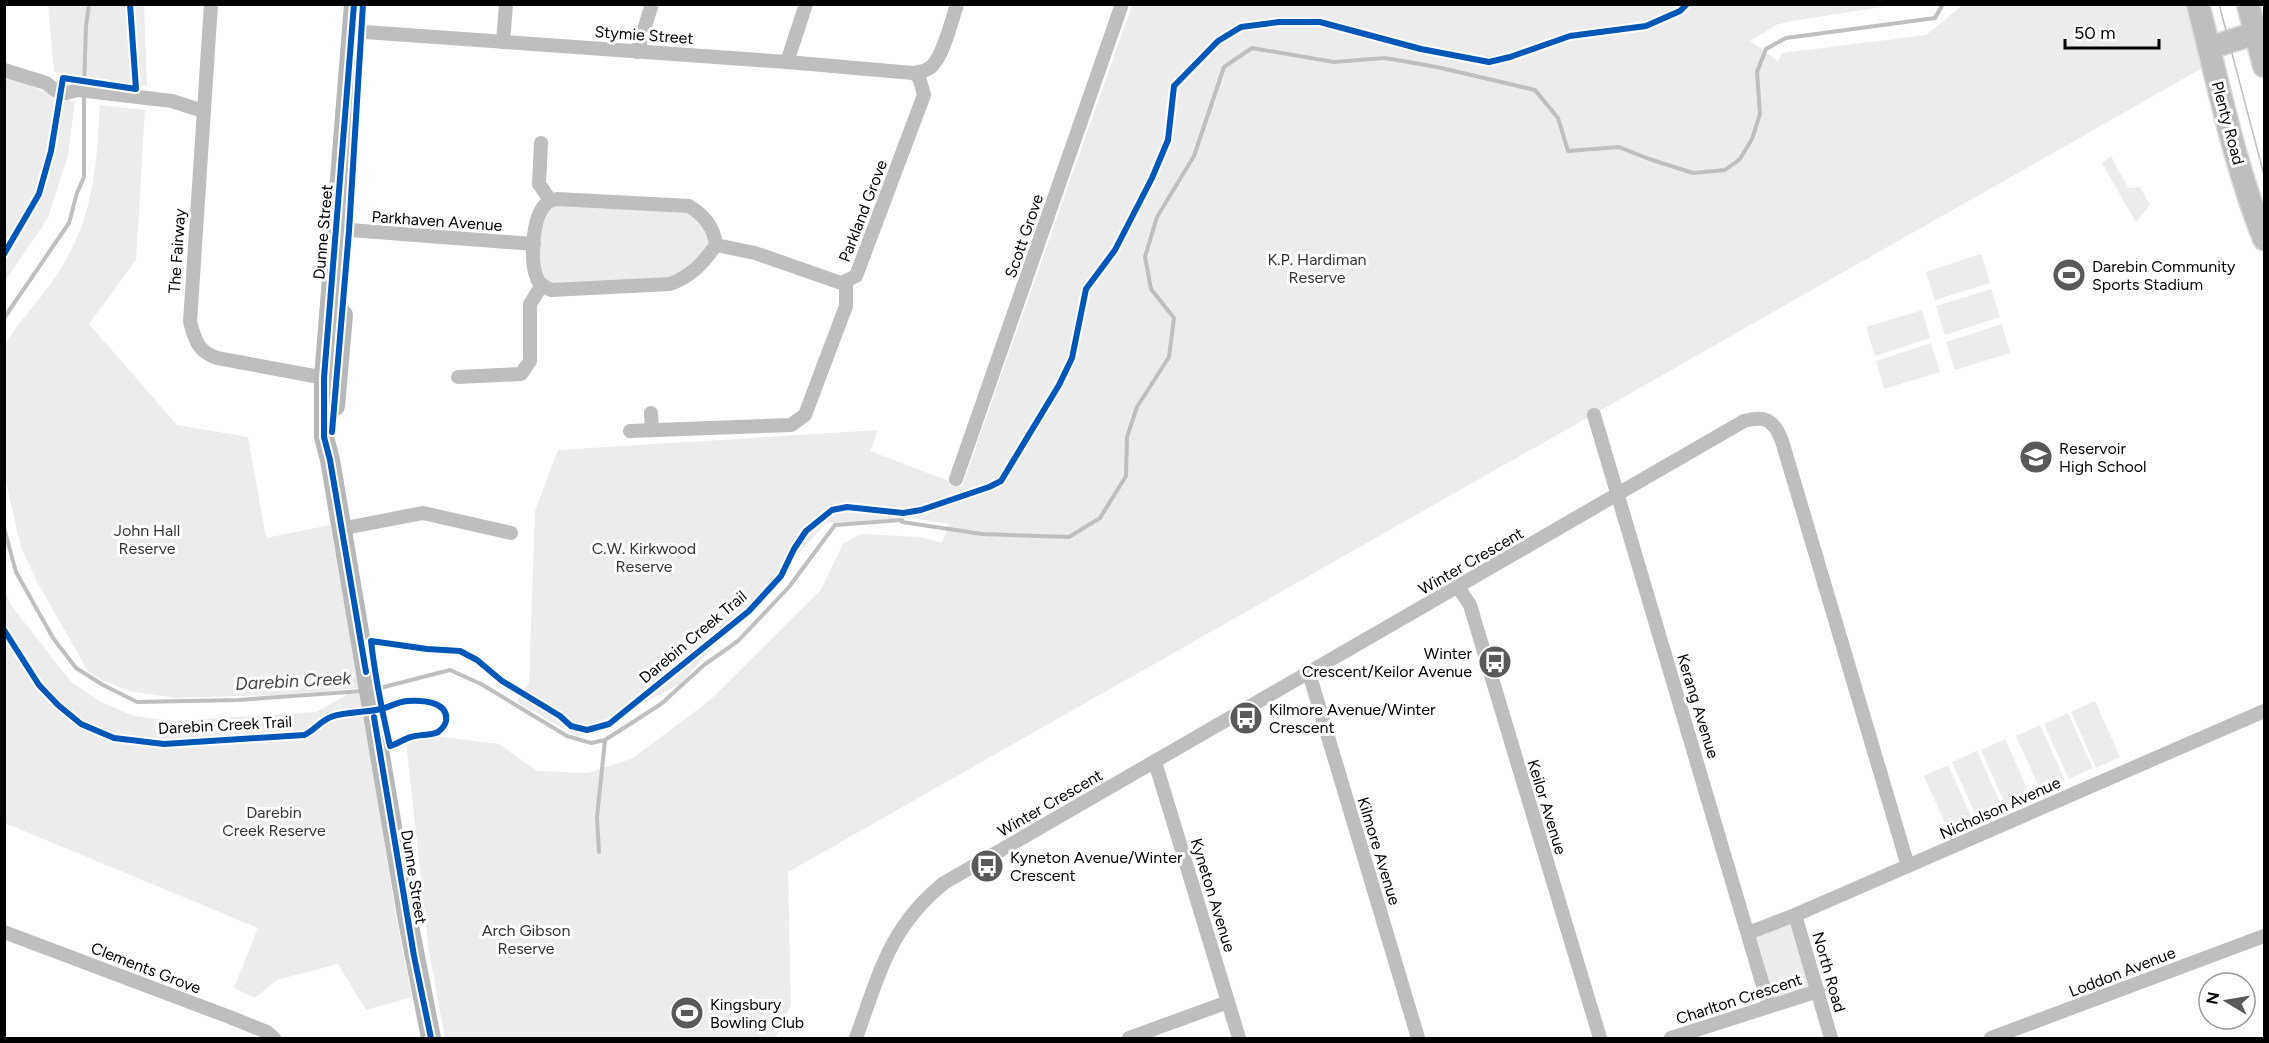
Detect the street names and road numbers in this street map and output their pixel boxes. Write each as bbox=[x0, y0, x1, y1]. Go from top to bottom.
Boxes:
street label: Stymie Street bbox=[594, 22, 694, 48]
street label: Plenty Road bbox=[2208, 79, 2248, 167]
street label: Parkland Grove bbox=[835, 157, 891, 265]
street label: Dunne Street bbox=[309, 184, 337, 280]
street label: Scott Grove bbox=[1001, 191, 1047, 280]
street label: The Fairway bbox=[165, 207, 189, 294]
street label: Parkhaven Avenue bbox=[371, 207, 503, 235]
street label: Winter Crescent bbox=[1415, 523, 1527, 599]
street label: Darebin Creek Trail bbox=[635, 587, 751, 687]
street label: Kerang Avenue bbox=[1673, 651, 1723, 761]
street label: Darebin Creek Trail bbox=[157, 712, 293, 738]
street label: Keilor Avenue bbox=[1524, 757, 1571, 857]
street label: Winter Crescent bbox=[994, 765, 1106, 841]
street label: Nicholson Avenue bbox=[1937, 773, 2064, 843]
street label: Kilmore Avenue bbox=[1354, 795, 1405, 908]
street label: Dunne Street bbox=[397, 828, 431, 926]
street label: Kyneton Avenue bbox=[1187, 836, 1239, 954]
street label: North Road bbox=[1808, 930, 1850, 1014]
street label: Clements Grove bbox=[88, 938, 204, 998]
street label: Loddon Avenue bbox=[2066, 943, 2178, 1001]
street label: Charlton Crescent bbox=[1674, 970, 1804, 1028]

